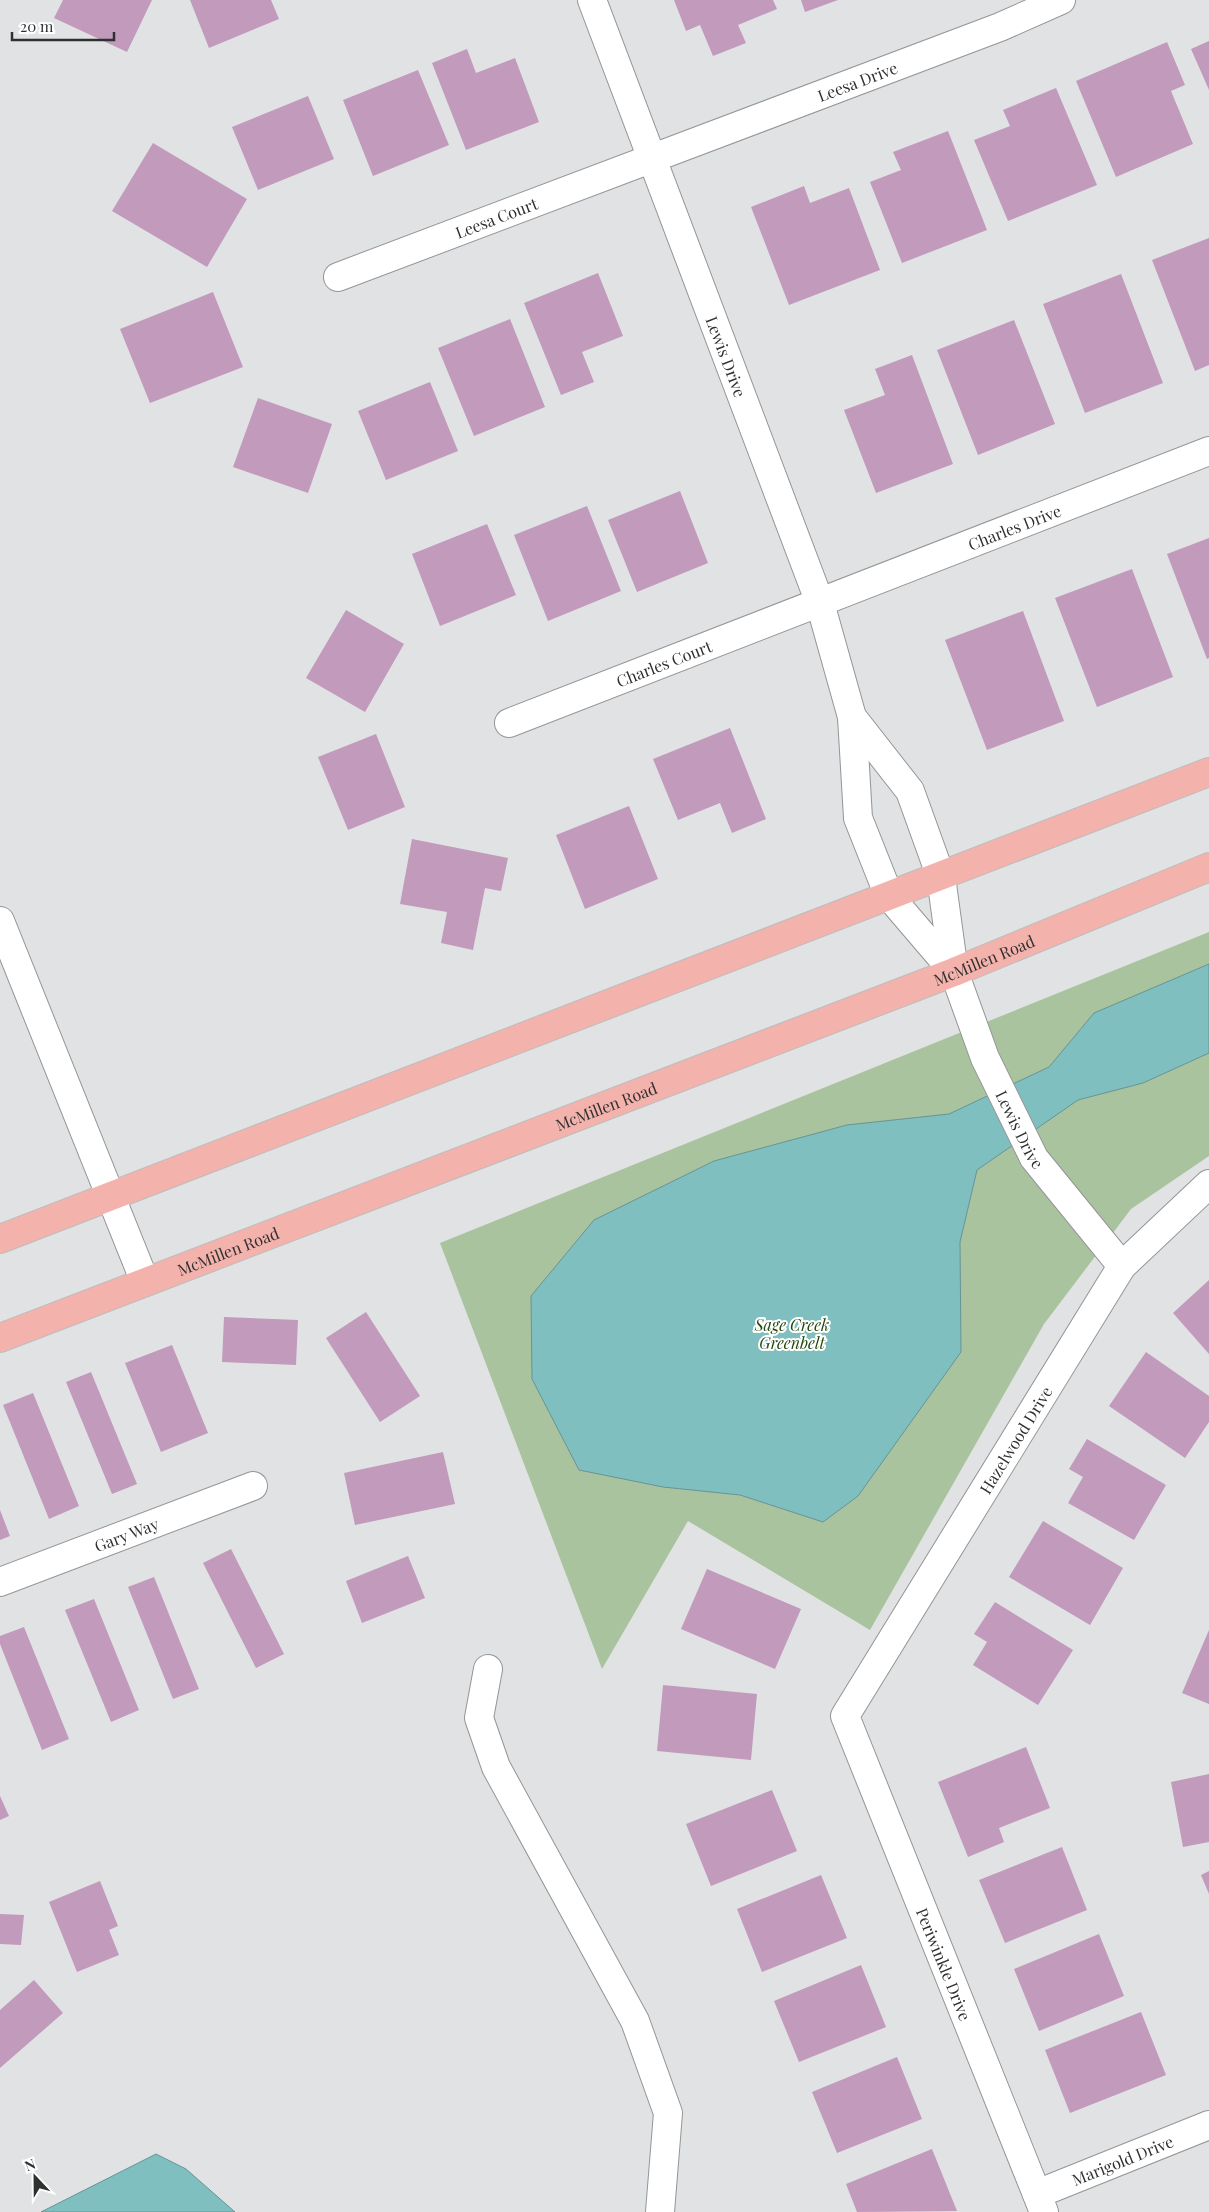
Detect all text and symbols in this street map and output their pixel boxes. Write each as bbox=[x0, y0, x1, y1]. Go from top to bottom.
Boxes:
scale bar bbox=[12, 10, 115, 42]
text: 20 m bbox=[20, 16, 54, 36]
street label: Leesa Drive bbox=[814, 56, 900, 106]
street label: Leesa Court bbox=[452, 192, 541, 242]
street label: Lewis Drive bbox=[702, 313, 752, 400]
street label: Charles Drive bbox=[965, 499, 1064, 554]
street label: Charles Court bbox=[613, 635, 715, 691]
street label: McMillen Road bbox=[930, 930, 1037, 989]
street label: McMillen Road bbox=[552, 1077, 660, 1135]
street label: Lewis Drive bbox=[992, 1086, 1049, 1173]
street label: McMillen Road bbox=[174, 1222, 282, 1280]
park label: Sage Creek Greenbelt bbox=[754, 1314, 829, 1353]
street label: Hazelwood Drive bbox=[974, 1382, 1056, 1497]
street label: Gary Way bbox=[91, 1512, 161, 1556]
street label: Periwinkle Drive bbox=[912, 1905, 976, 2023]
street label: Marigold Drive bbox=[1069, 2130, 1176, 2189]
north arrow bbox=[10, 2152, 60, 2202]
text: N bbox=[22, 2154, 38, 2175]

